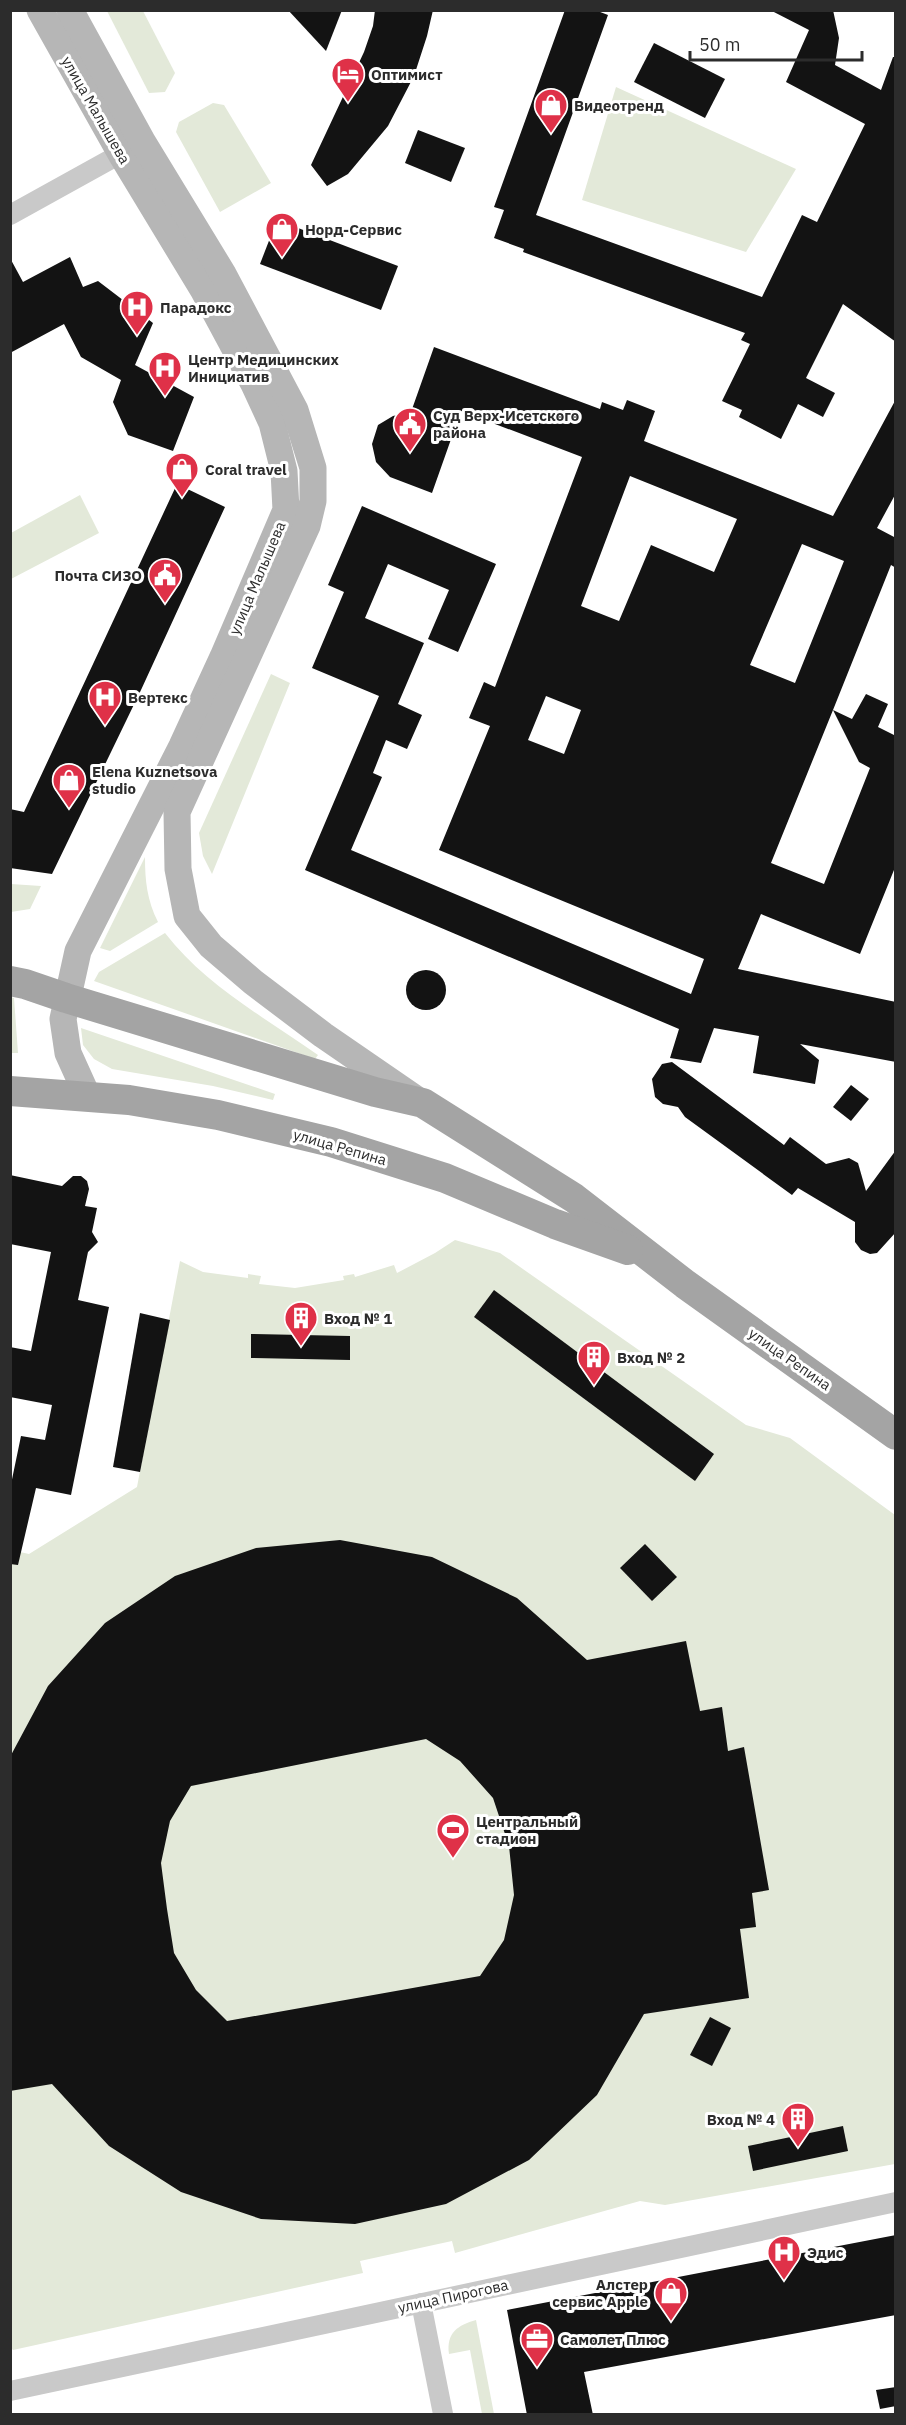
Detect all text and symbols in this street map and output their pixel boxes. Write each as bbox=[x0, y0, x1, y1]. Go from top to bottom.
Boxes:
scale bar bbox=[690, 24, 862, 62]
text: 50 m bbox=[699, 33, 741, 56]
street label: улица Малышева bbox=[57, 53, 135, 167]
hotel icon: Оптимист bbox=[330, 56, 366, 103]
place label: Оптимист bbox=[371, 65, 443, 84]
shop icon: Видеотренд bbox=[533, 87, 569, 134]
place label: Видеотренд bbox=[574, 96, 664, 115]
shop icon: Норд-Сервис bbox=[264, 211, 300, 258]
place label: Норд-Сервис bbox=[305, 220, 402, 239]
hospital icon: Парадокс bbox=[119, 289, 155, 336]
place label: Парадокс bbox=[160, 298, 232, 317]
hospital icon: Центр Медицинских Инициатив bbox=[147, 350, 183, 397]
place label: Центр Медицинских Инициатив bbox=[188, 350, 340, 386]
public building icon: Суд Верх-Исетского района bbox=[392, 406, 428, 453]
place label: Суд Верх-Исетского района bbox=[433, 406, 579, 442]
shop icon: Coral travel bbox=[164, 451, 200, 498]
place label: Coral travel bbox=[205, 460, 287, 479]
street label: улица Малышева bbox=[225, 518, 289, 638]
public building icon: Почта СИЗО bbox=[147, 557, 183, 604]
place label: Почта СИЗО bbox=[54, 566, 142, 585]
hospital icon: Вертекс bbox=[87, 679, 123, 726]
place label: Вертекс bbox=[128, 688, 188, 707]
shop icon: Elena Kuznetsova studio bbox=[51, 762, 87, 809]
place label: Elena Kuznetsova studio bbox=[92, 762, 218, 798]
street label: улица Репина bbox=[291, 1125, 389, 1169]
building icon: Вход № 1 bbox=[283, 1300, 319, 1347]
place label: Вход № 1 bbox=[324, 1309, 392, 1328]
street label: улица Репина bbox=[745, 1324, 835, 1394]
building icon: Вход № 2 bbox=[576, 1339, 612, 1386]
place label: Вход № 2 bbox=[617, 1348, 685, 1367]
sports icon: Центральный стадион bbox=[435, 1812, 471, 1859]
place label: Центральный стадион bbox=[476, 1812, 578, 1848]
building icon: Вход № 4 bbox=[780, 2101, 816, 2148]
place label: Вход № 4 bbox=[707, 2110, 775, 2129]
hospital icon: Эдис bbox=[766, 2234, 802, 2281]
place label: Эдис bbox=[807, 2243, 844, 2262]
street label: улица Пирогова bbox=[396, 2275, 510, 2317]
place label: Алстер сервис Apple bbox=[552, 2275, 648, 2311]
shop icon: Алстер сервис Apple bbox=[653, 2275, 689, 2322]
office icon: Самолет Плюс bbox=[519, 2321, 555, 2368]
place label: Самолет Плюс bbox=[560, 2330, 666, 2349]

